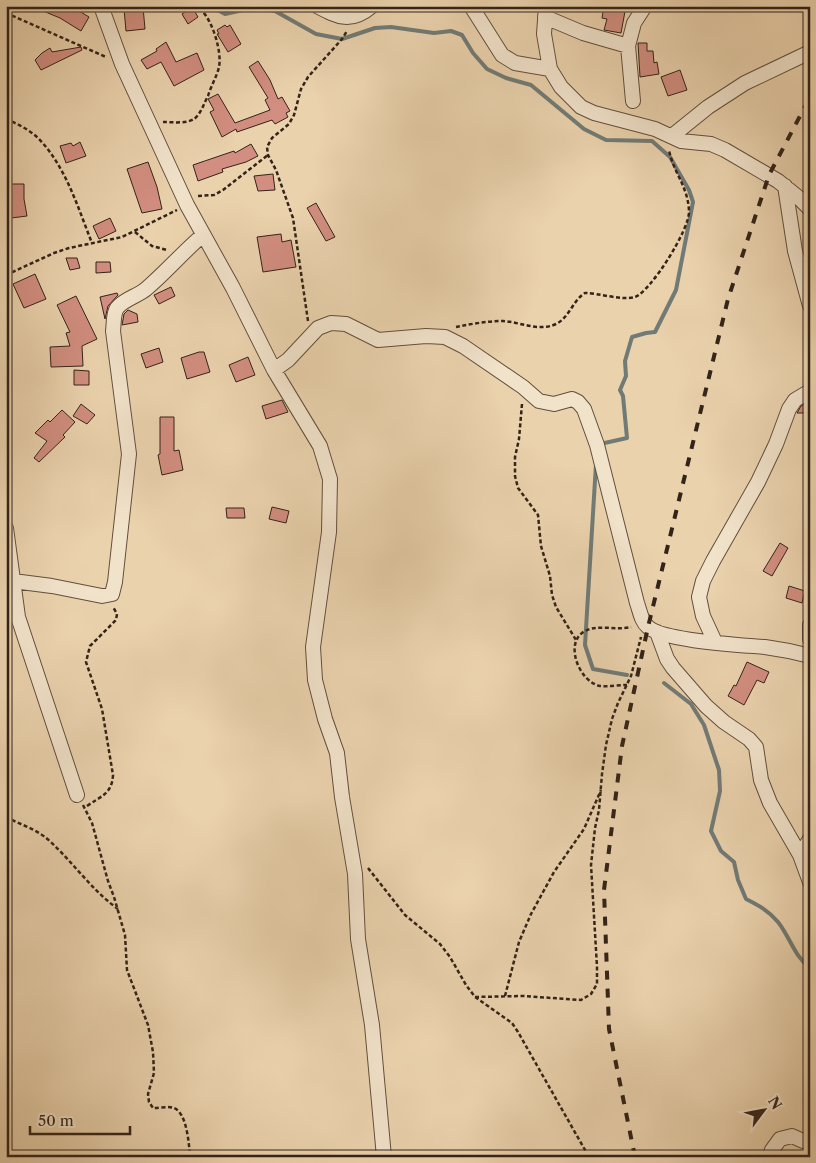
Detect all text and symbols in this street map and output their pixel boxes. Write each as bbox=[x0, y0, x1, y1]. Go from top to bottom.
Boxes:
north arrow bbox=[738, 1086, 788, 1136]
text: N bbox=[764, 1093, 786, 1113]
scale bar bbox=[30, 1103, 130, 1135]
text: 50 m bbox=[38, 1111, 74, 1130]

